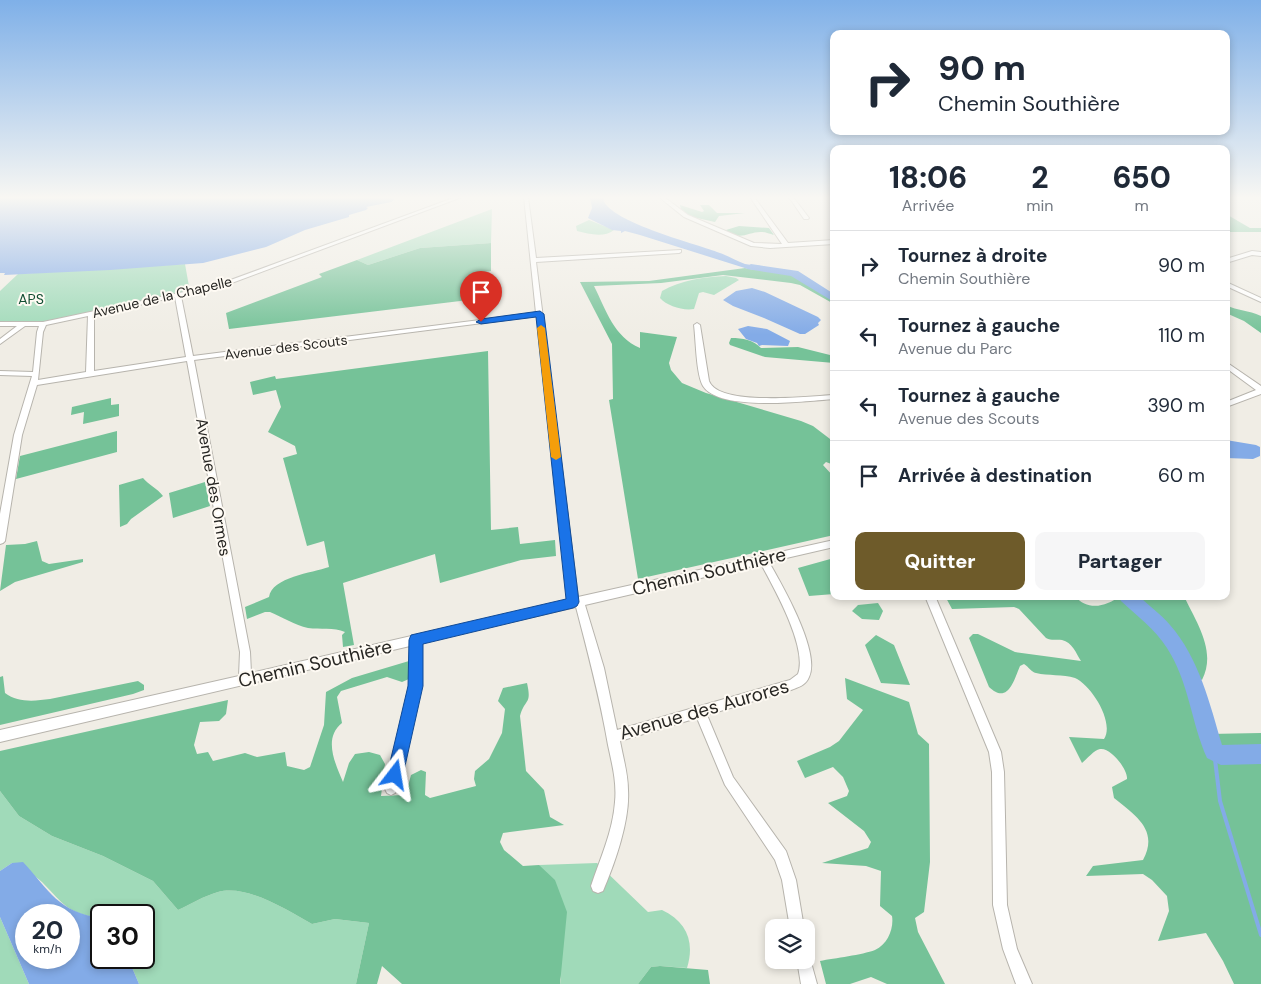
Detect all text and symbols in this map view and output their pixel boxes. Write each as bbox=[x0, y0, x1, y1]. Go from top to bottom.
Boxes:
text: 90 m bbox=[938, 45, 1026, 91]
icon: right bbox=[855, 50, 920, 115]
text: Chemin Southière bbox=[938, 89, 1120, 118]
text: 18:06 bbox=[889, 158, 967, 197]
text: 2 bbox=[1031, 158, 1049, 197]
text: 650 bbox=[1113, 158, 1171, 197]
text: Arrivée bbox=[902, 195, 954, 216]
text: min bbox=[1026, 195, 1054, 216]
text: m bbox=[1135, 195, 1149, 216]
text: Tournez à droite bbox=[898, 243, 1048, 268]
icon: right bbox=[855, 252, 883, 280]
text: 90 m bbox=[1158, 253, 1205, 278]
text: Chemin Southière bbox=[898, 268, 1030, 289]
pin bbox=[460, 271, 502, 322]
street label: Avenue de la Chapelle bbox=[90, 272, 234, 322]
icon: arrive bbox=[467, 278, 495, 306]
park label: APS bbox=[18, 290, 44, 308]
text: Tournez à gauche bbox=[898, 313, 1060, 338]
icon: left bbox=[855, 322, 883, 350]
text: 110 m bbox=[1158, 323, 1205, 348]
street label: Avenue des Scouts bbox=[223, 331, 349, 363]
text: Avenue du Parc bbox=[898, 338, 1012, 359]
text: Tournez à gauche bbox=[898, 383, 1060, 408]
icon: left bbox=[855, 392, 883, 420]
text: 390 m bbox=[1147, 393, 1205, 418]
text: Avenue des Scouts bbox=[898, 408, 1039, 429]
street label: Avenue des Ormes bbox=[191, 416, 236, 558]
icon: arrive bbox=[855, 462, 883, 490]
text: Arrivée à destination bbox=[898, 463, 1092, 488]
text: 60 m bbox=[1158, 463, 1205, 488]
button: Quitter bbox=[855, 532, 1025, 590]
button: Partager bbox=[1035, 532, 1205, 590]
street label: Chemin Southière bbox=[630, 542, 788, 601]
street label: Chemin Southière bbox=[236, 634, 394, 693]
street label: Avenue des Aurores bbox=[617, 673, 792, 746]
position arrow bbox=[368, 748, 420, 800]
speed limit sign: 30 bbox=[90, 904, 155, 969]
text: 20 bbox=[32, 914, 63, 947]
map controls bbox=[765, 919, 815, 969]
button: layers bbox=[765, 919, 815, 969]
text: km/h bbox=[33, 941, 62, 957]

